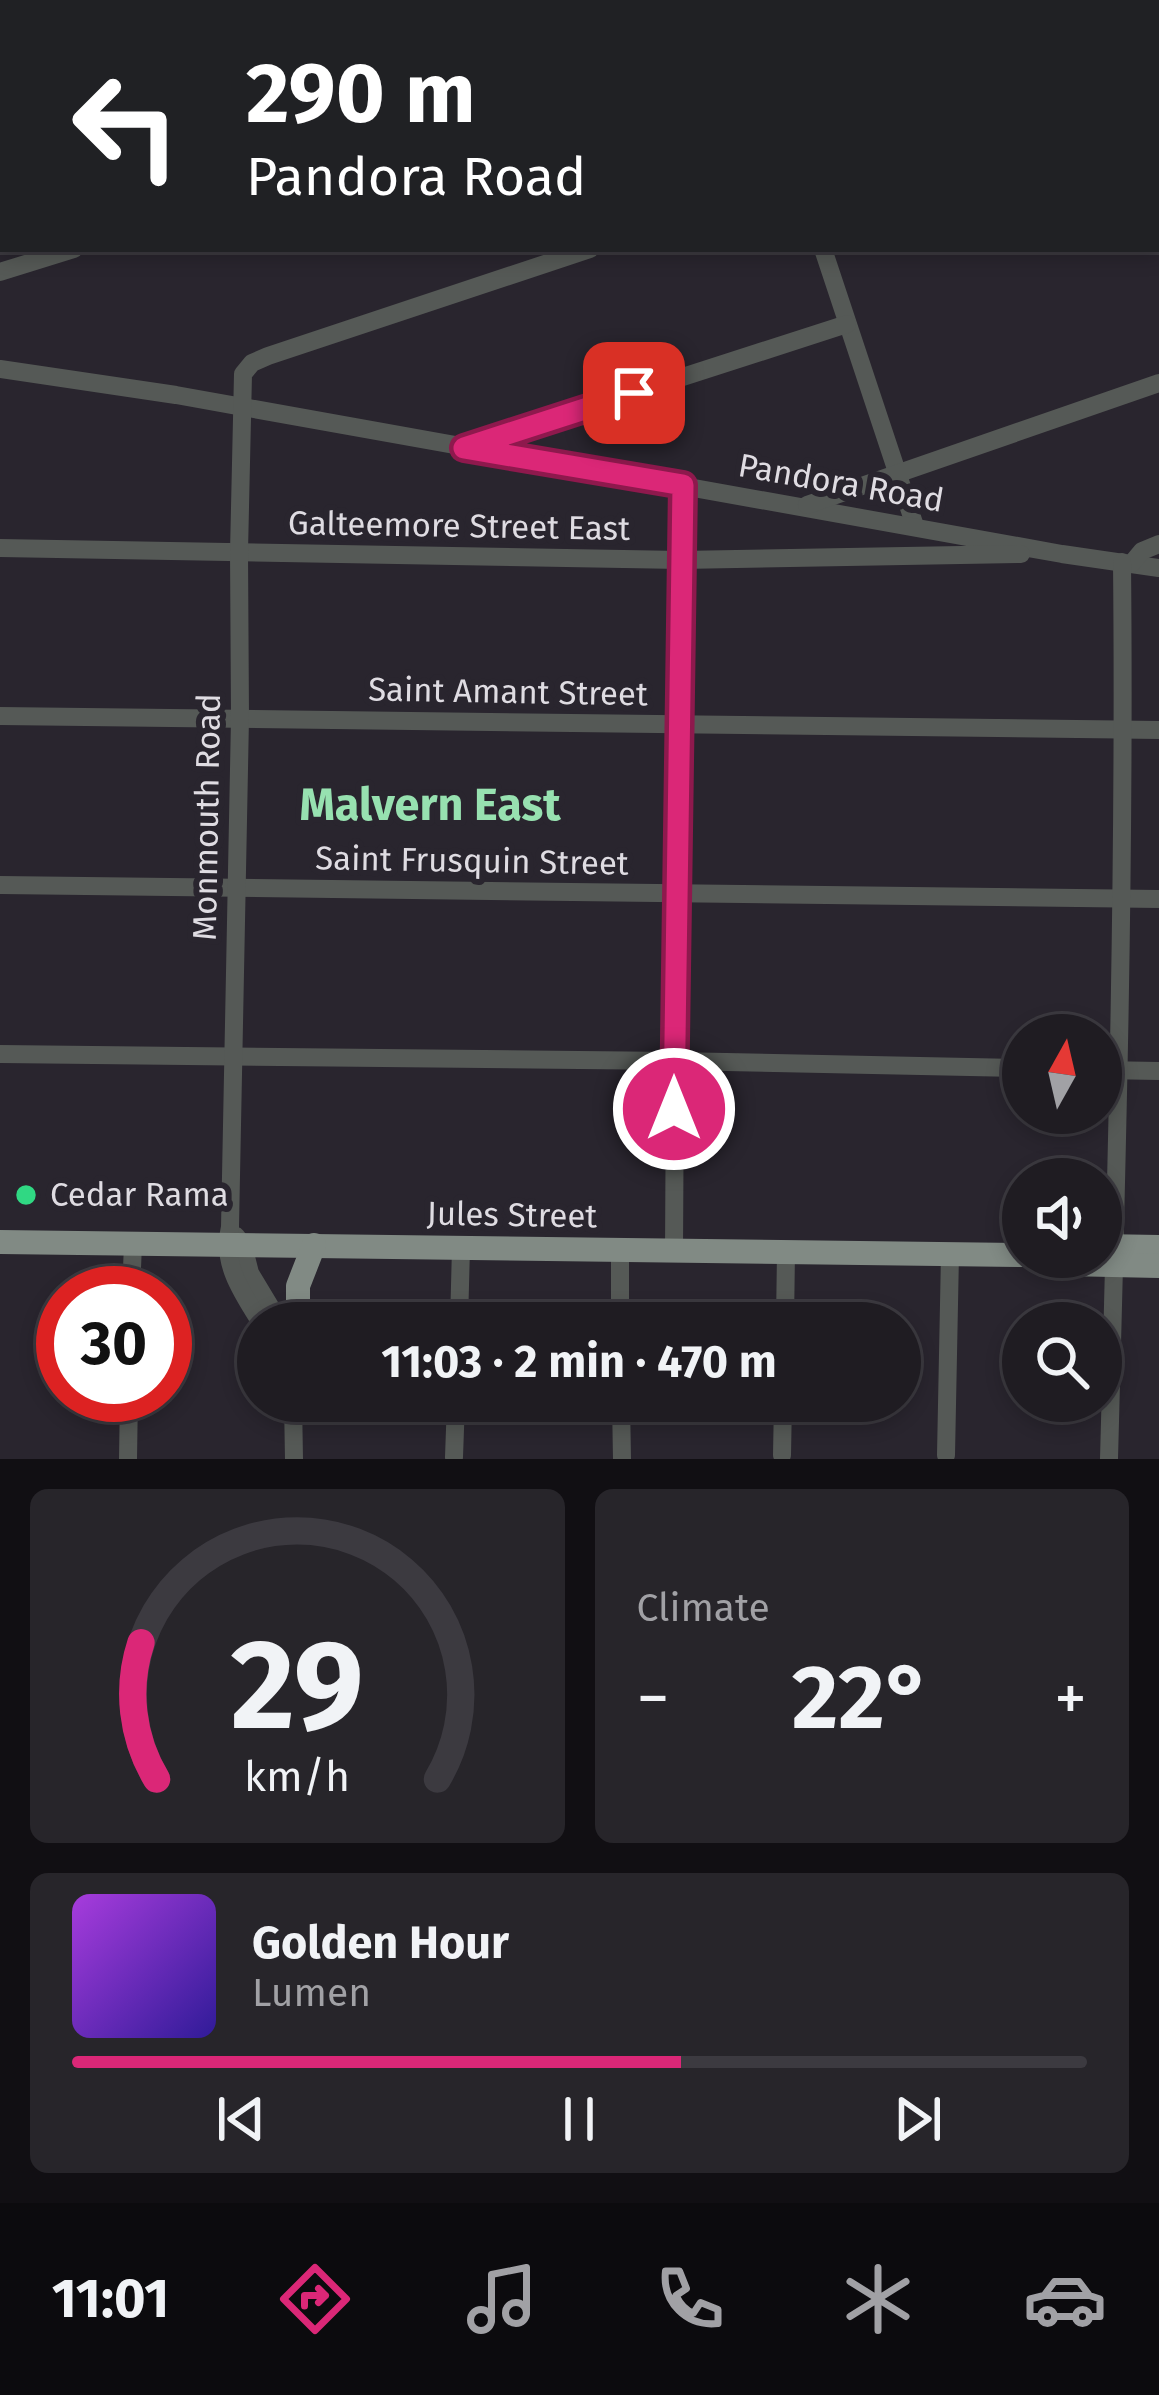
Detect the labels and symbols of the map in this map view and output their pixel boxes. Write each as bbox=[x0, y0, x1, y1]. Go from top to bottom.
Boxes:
pin bbox=[583, 342, 685, 444]
street label: Pandora Road bbox=[735, 445, 947, 521]
street label: Galteemore Street East bbox=[288, 503, 630, 549]
street label: Saint Amant Street bbox=[368, 670, 648, 714]
street label: Monmouth Road bbox=[185, 693, 229, 941]
district label: Malvern East bbox=[299, 778, 561, 832]
street label: Saint Frusquin Street bbox=[315, 838, 629, 884]
north arrow bbox=[1002, 1014, 1122, 1134]
position arrow bbox=[611, 1046, 737, 1172]
place label: Cedar Rama bbox=[50, 1175, 229, 1215]
marker: Cedar Rama bbox=[13, 1182, 39, 1208]
street label: Jules Street bbox=[426, 1194, 598, 1236]
speed limit sign: 30 bbox=[36, 1266, 192, 1422]

